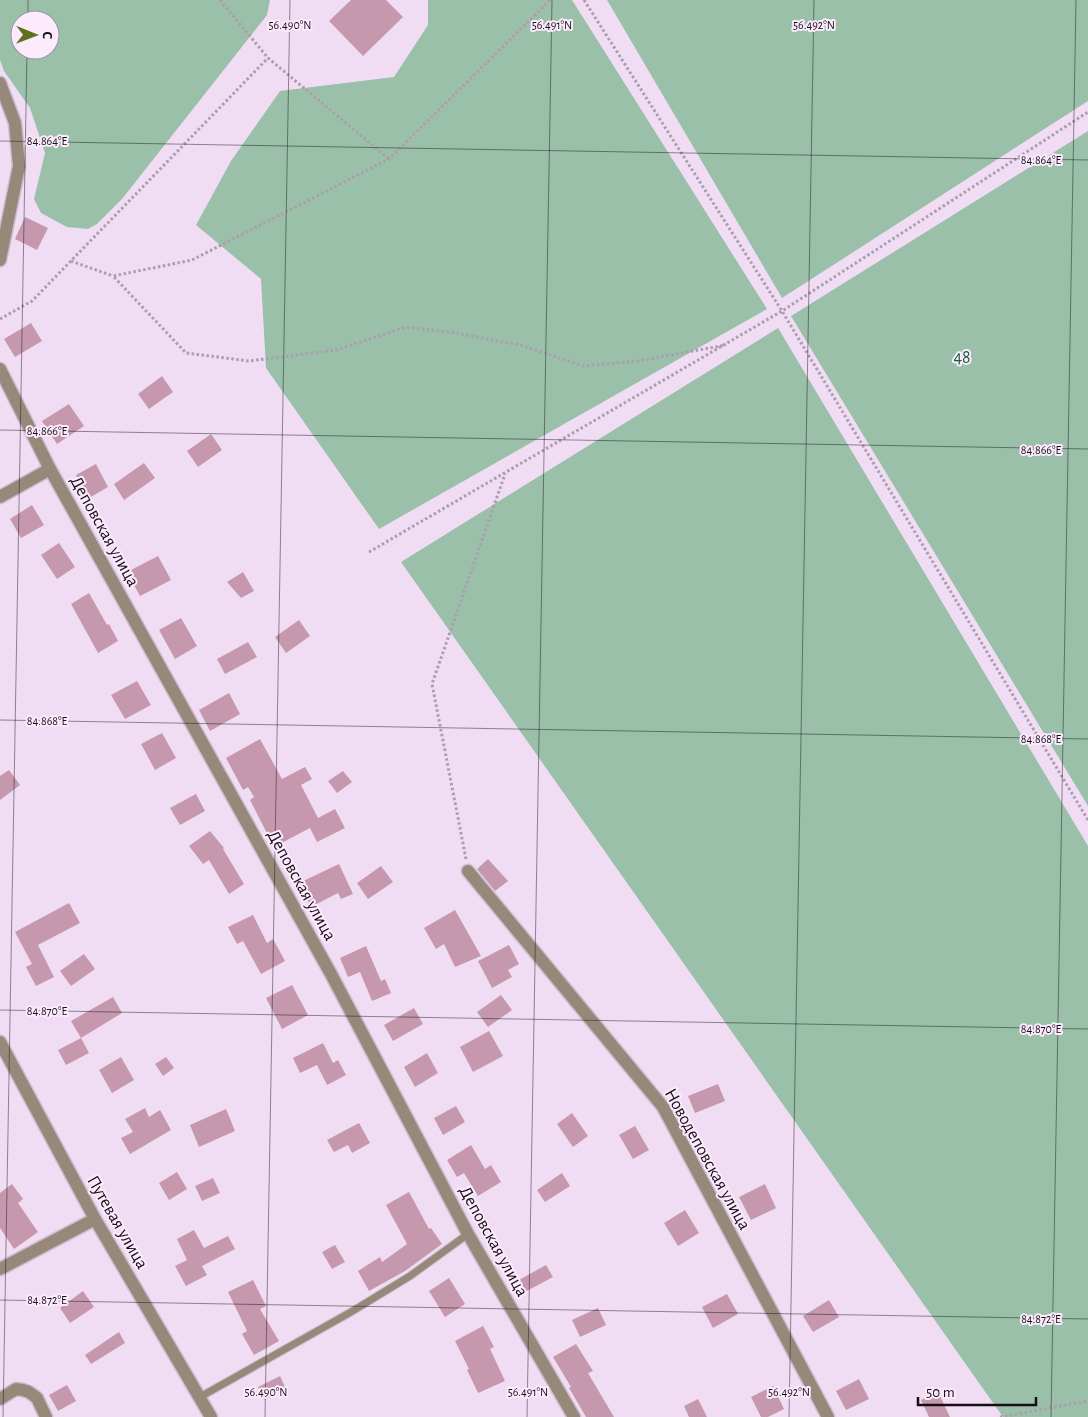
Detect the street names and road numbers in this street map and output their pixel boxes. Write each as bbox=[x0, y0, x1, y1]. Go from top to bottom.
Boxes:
street label: Деповская улица bbox=[66, 473, 142, 590]
street label: Деповская улица bbox=[263, 827, 339, 944]
street label: Новодеповская улица bbox=[661, 1086, 753, 1233]
street label: Путевая улица bbox=[83, 1173, 151, 1272]
street label: Деповская улица bbox=[455, 1183, 531, 1300]

